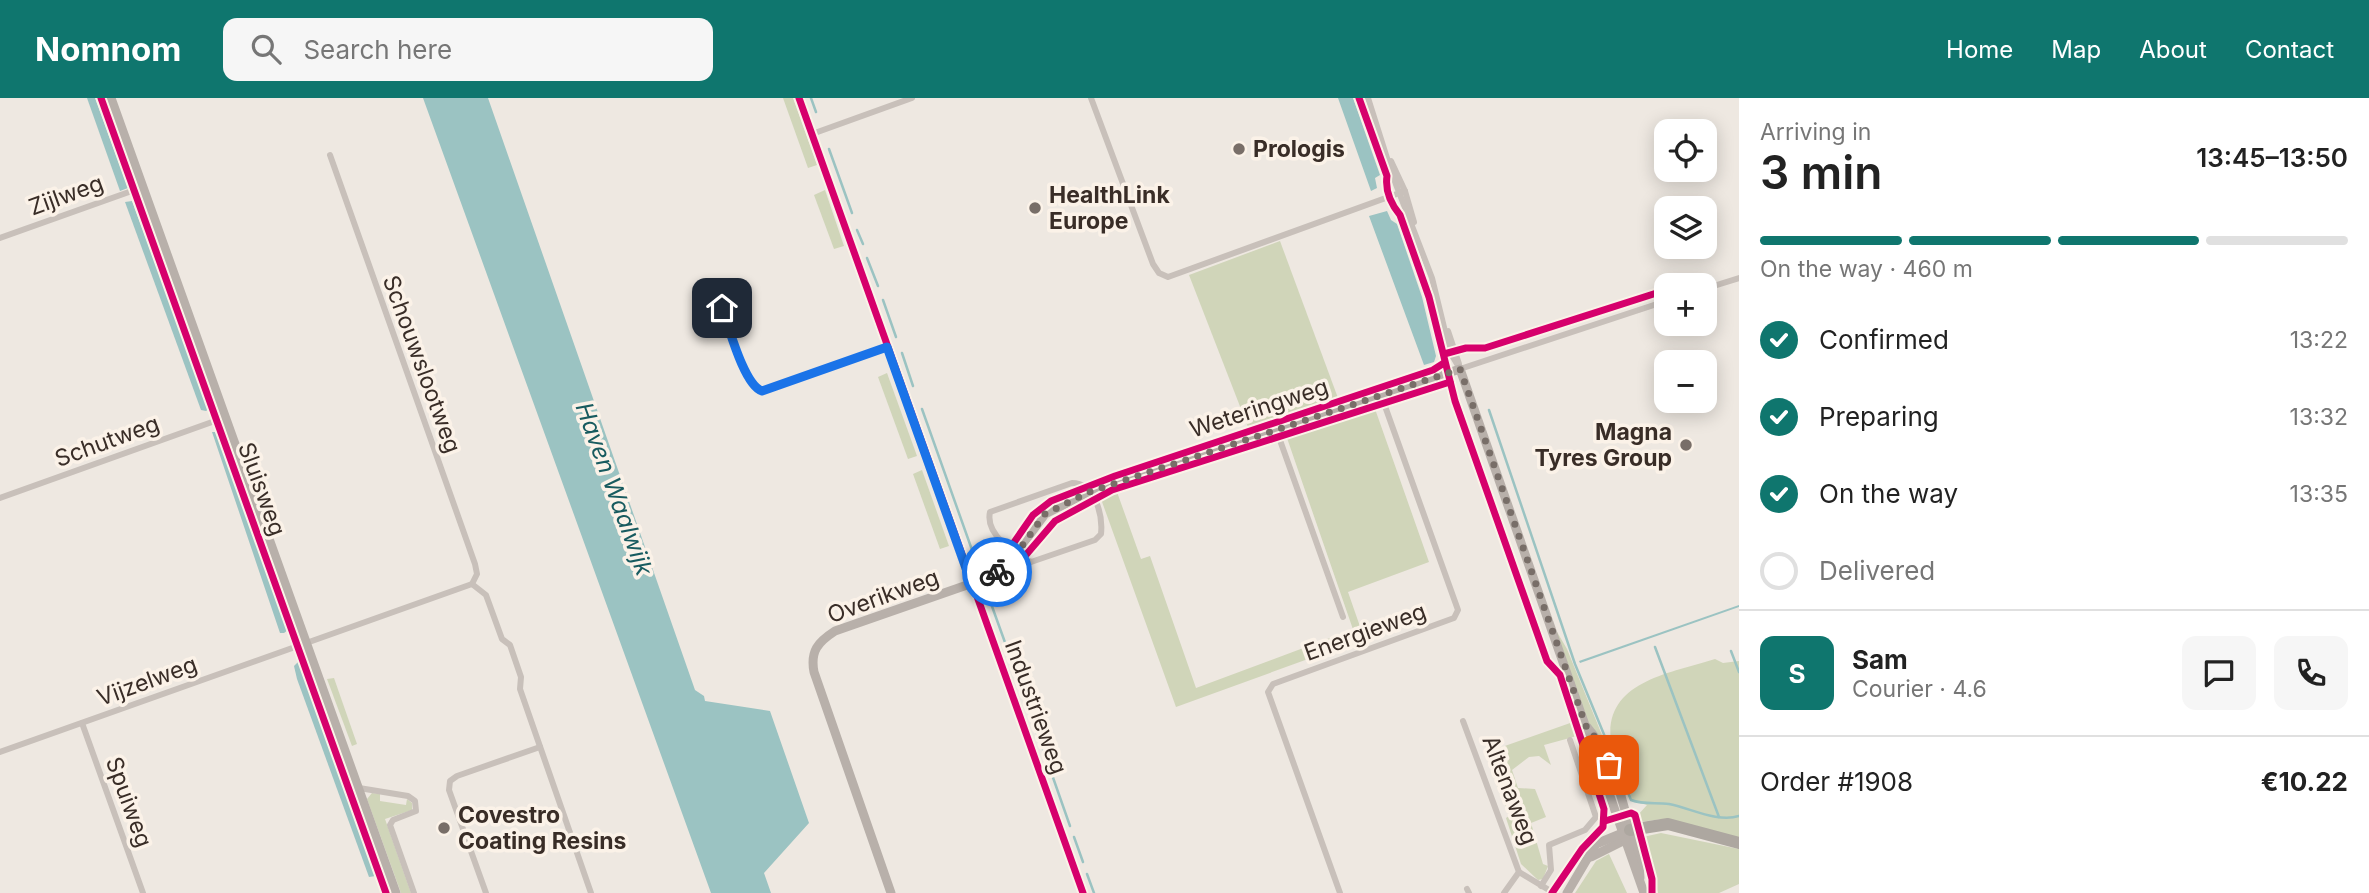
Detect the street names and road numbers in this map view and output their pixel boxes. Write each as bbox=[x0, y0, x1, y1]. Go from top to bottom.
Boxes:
street label: Zijlweg bbox=[25, 169, 107, 221]
street label: Schouwslootweg bbox=[377, 271, 467, 457]
street label: Weteringweg bbox=[1186, 372, 1332, 444]
street label: Schutweg bbox=[51, 409, 163, 473]
street label: Sluisweg bbox=[232, 438, 292, 540]
street label: Overikweg bbox=[823, 563, 943, 629]
street label: Energieweg bbox=[1300, 597, 1430, 667]
street label: Industrieweg bbox=[999, 636, 1073, 778]
street label: Vijzelweg bbox=[93, 650, 201, 712]
street label: Altenaweg bbox=[1476, 731, 1544, 849]
street label: Spuiweg bbox=[100, 753, 158, 851]

